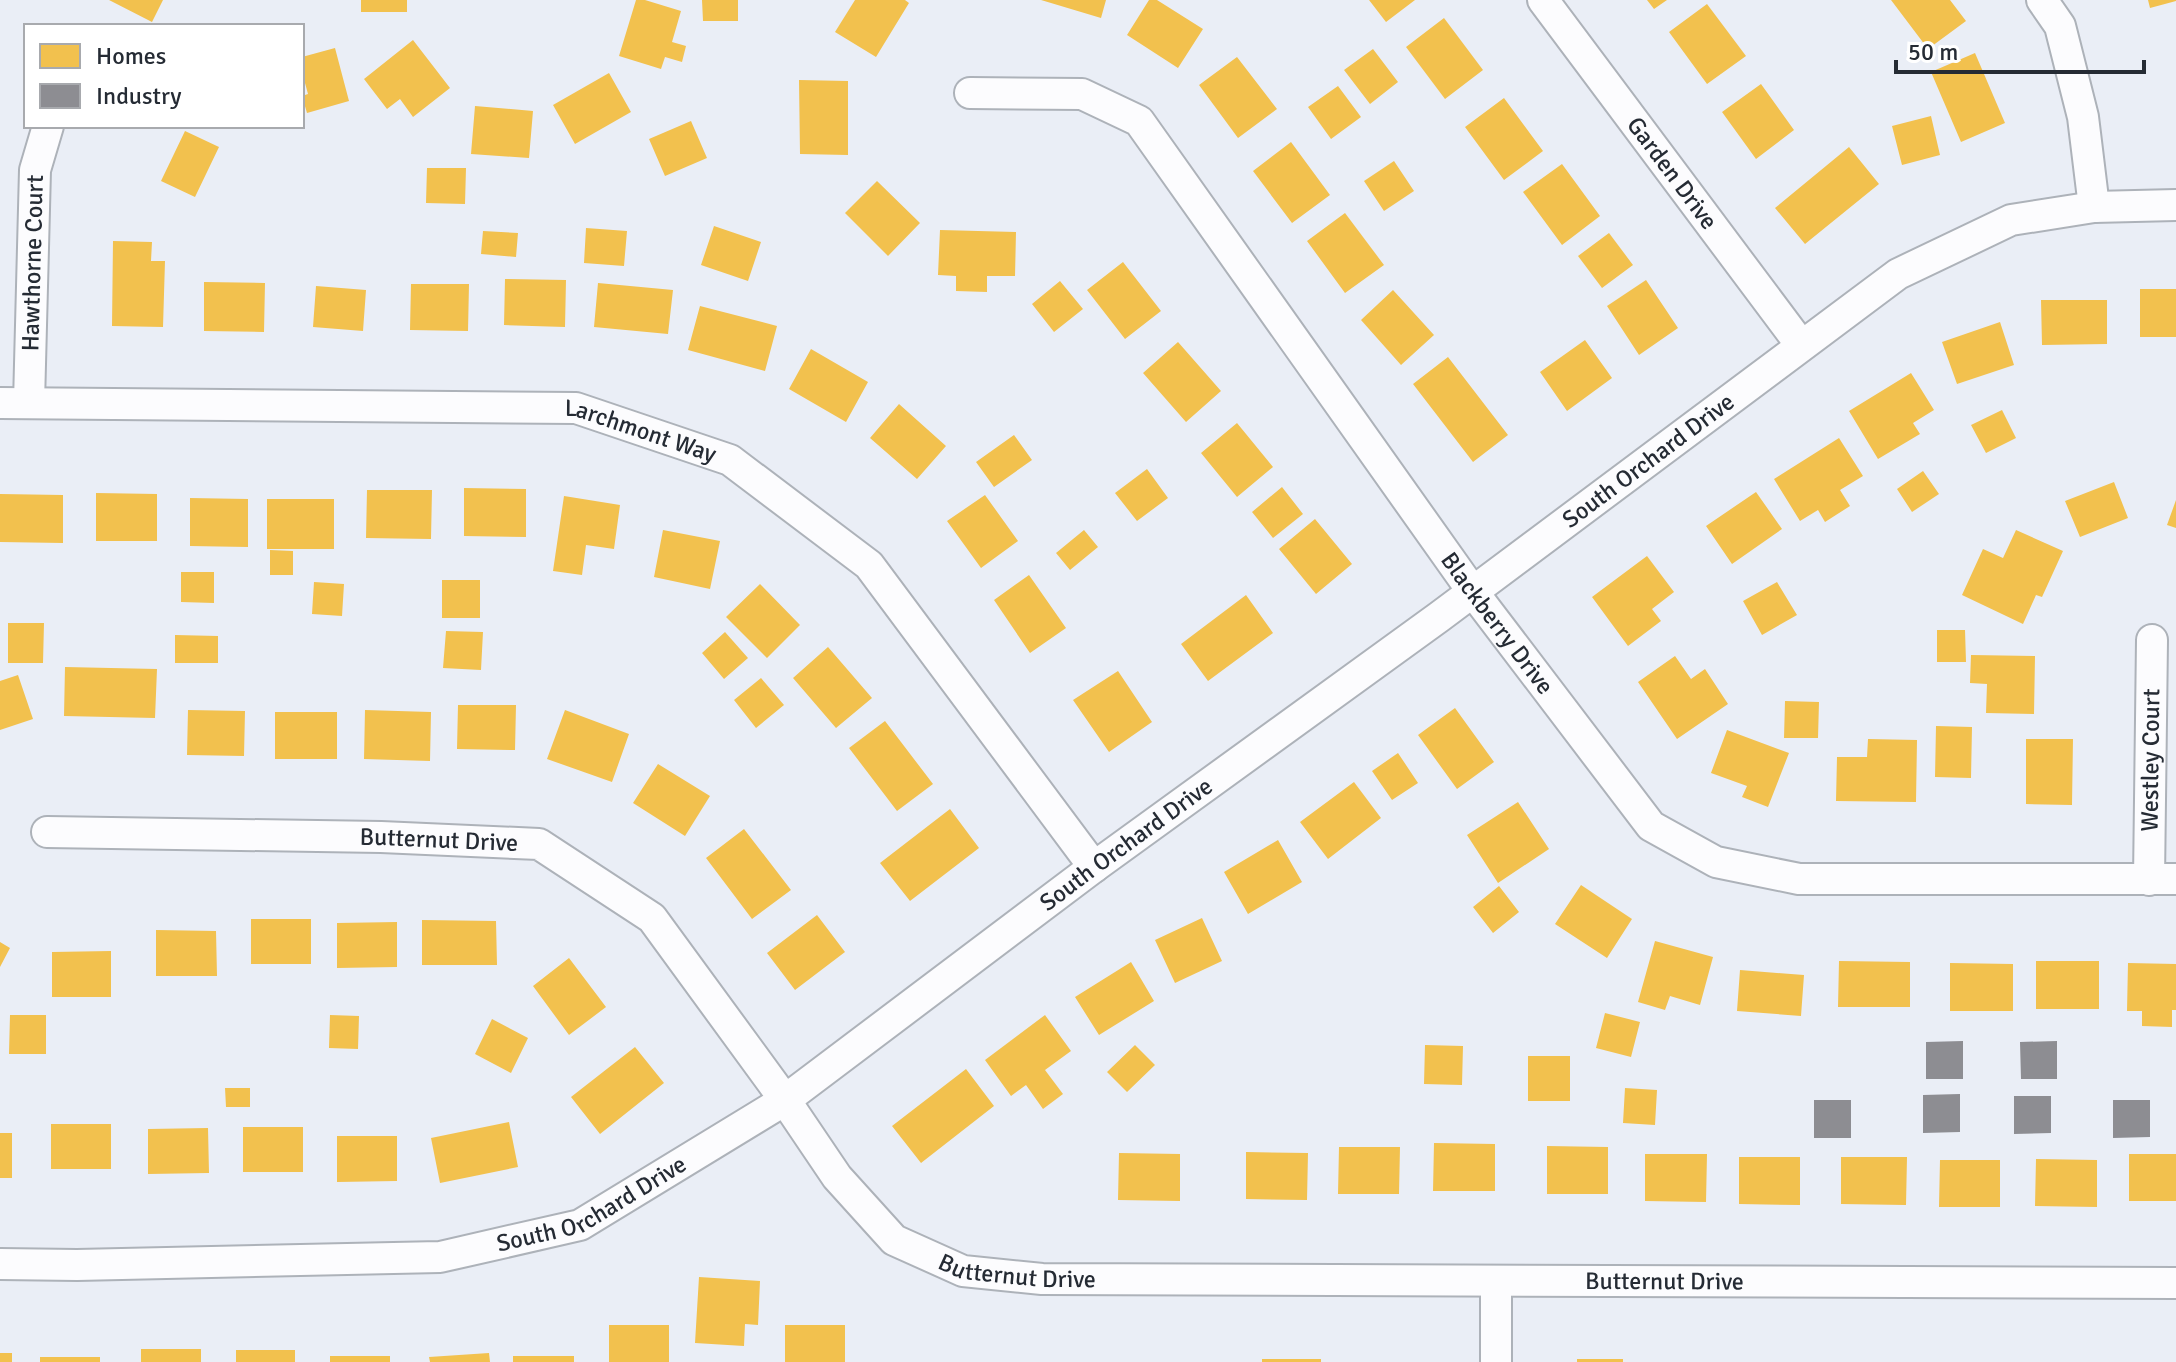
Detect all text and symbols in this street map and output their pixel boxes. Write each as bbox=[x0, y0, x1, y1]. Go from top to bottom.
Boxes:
legend bbox=[24, 24, 304, 128]
scale bar bbox=[1896, 24, 2144, 74]
text: 50 m bbox=[1908, 37, 1958, 67]
text: Homes bbox=[96, 41, 166, 71]
text: Industry bbox=[96, 81, 182, 111]
street label: Garden Drive bbox=[1621, 111, 1724, 235]
street label: Hawthorne Court bbox=[15, 174, 50, 352]
street label: South Orchard Drive bbox=[1556, 387, 1740, 535]
street label: Larchmont Way bbox=[565, 393, 720, 469]
street label: Blackberry Drive bbox=[1434, 546, 1560, 700]
street label: Westley Court bbox=[2135, 688, 2166, 832]
street label: South Orchard Drive bbox=[1034, 771, 1218, 918]
street label: Butternut Drive bbox=[359, 822, 519, 858]
street label: South Orchard Drive bbox=[494, 1149, 692, 1259]
street label: Butternut Drive bbox=[934, 1247, 1096, 1294]
street label: Butternut Drive bbox=[1585, 1266, 1744, 1296]

